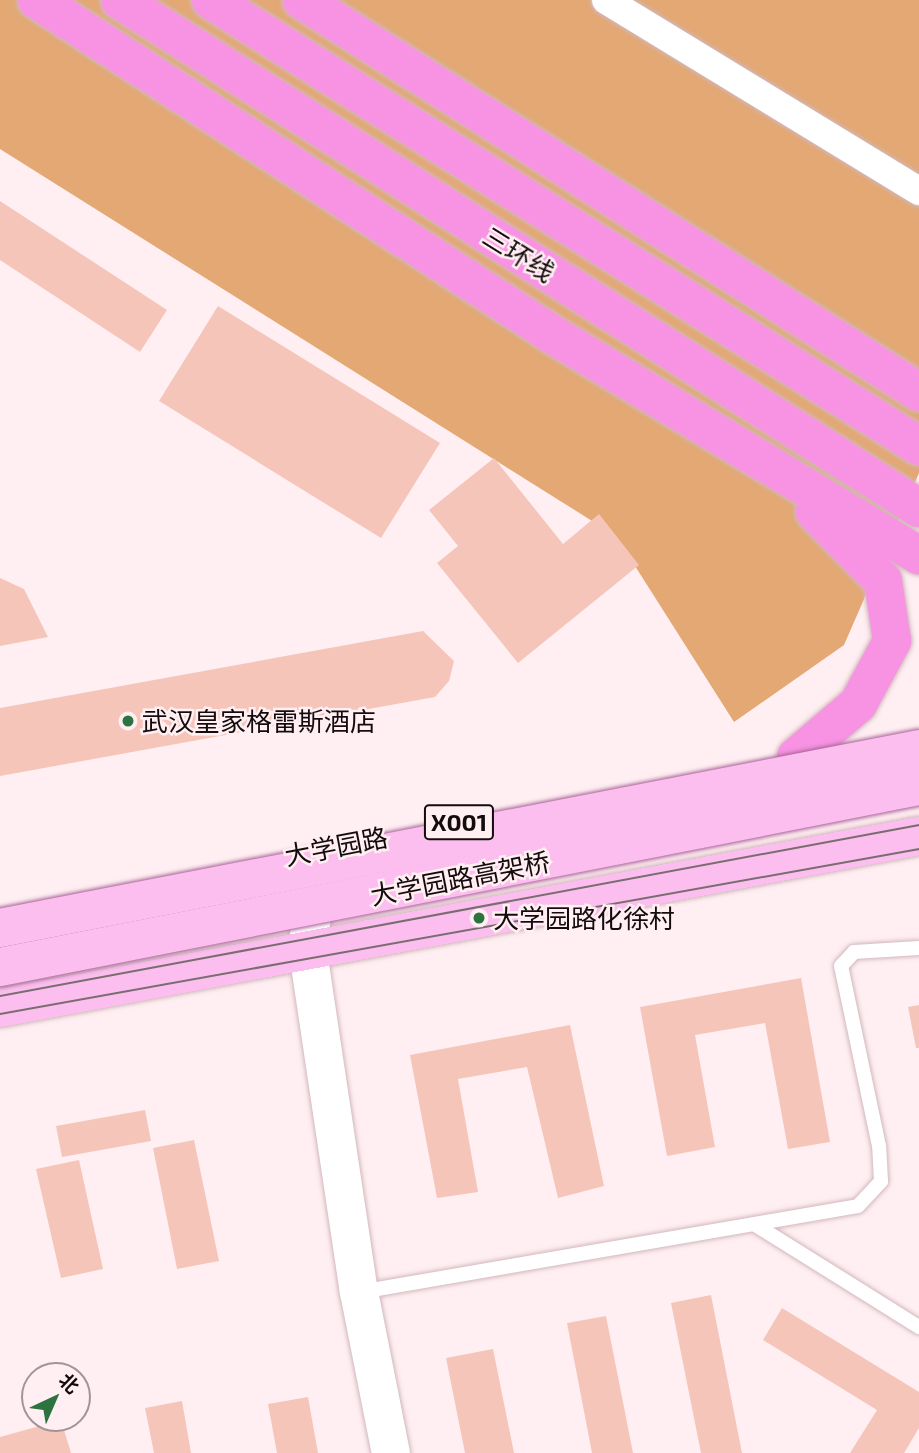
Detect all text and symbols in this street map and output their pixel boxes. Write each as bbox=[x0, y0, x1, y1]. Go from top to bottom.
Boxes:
street label: 三环线 bbox=[478, 220, 560, 288]
place label: 武汉皇家格雷斯酒店 bbox=[142, 705, 376, 737]
marker: 武汉皇家格雷斯酒店 bbox=[120, 713, 136, 729]
road number: X001 bbox=[422, 802, 496, 842]
street label: 大学园路 bbox=[282, 821, 390, 871]
street label: 大学园路高架桥 bbox=[368, 845, 552, 911]
place label: 大学园路化徐村 bbox=[493, 902, 675, 934]
marker: 大学园路化徐村 bbox=[471, 910, 487, 926]
north arrow bbox=[21, 1362, 91, 1432]
text: 北 bbox=[55, 1368, 84, 1398]

